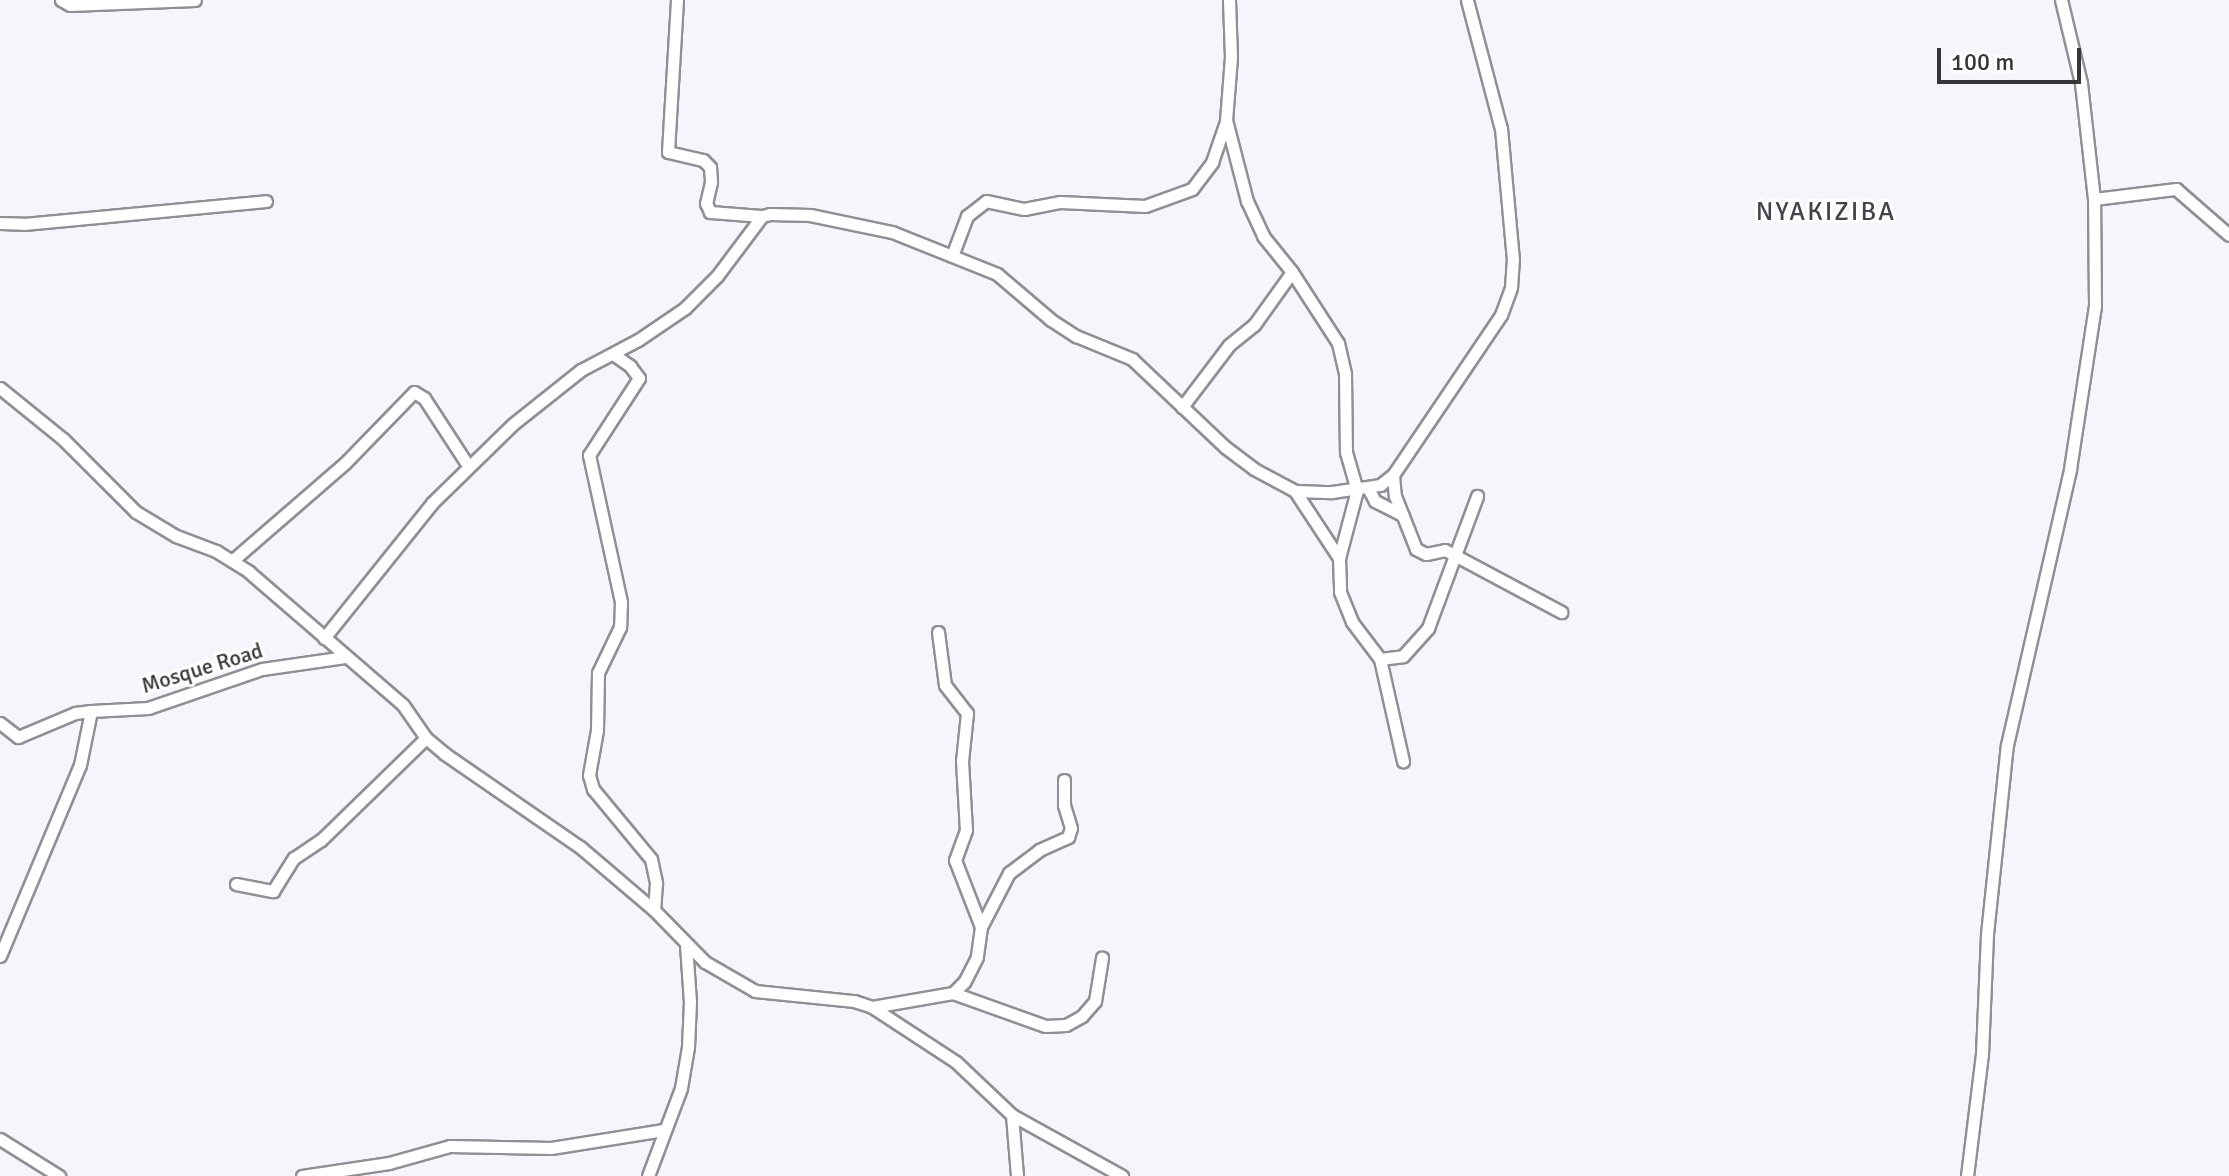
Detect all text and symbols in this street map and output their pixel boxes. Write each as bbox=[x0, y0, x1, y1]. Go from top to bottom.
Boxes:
scale bar bbox=[1941, 32, 2085, 82]
text: 100 m bbox=[1951, 47, 2014, 77]
district label: NYAKIZIBA bbox=[1756, 197, 1896, 229]
street label: Mosque Road bbox=[138, 637, 266, 699]

